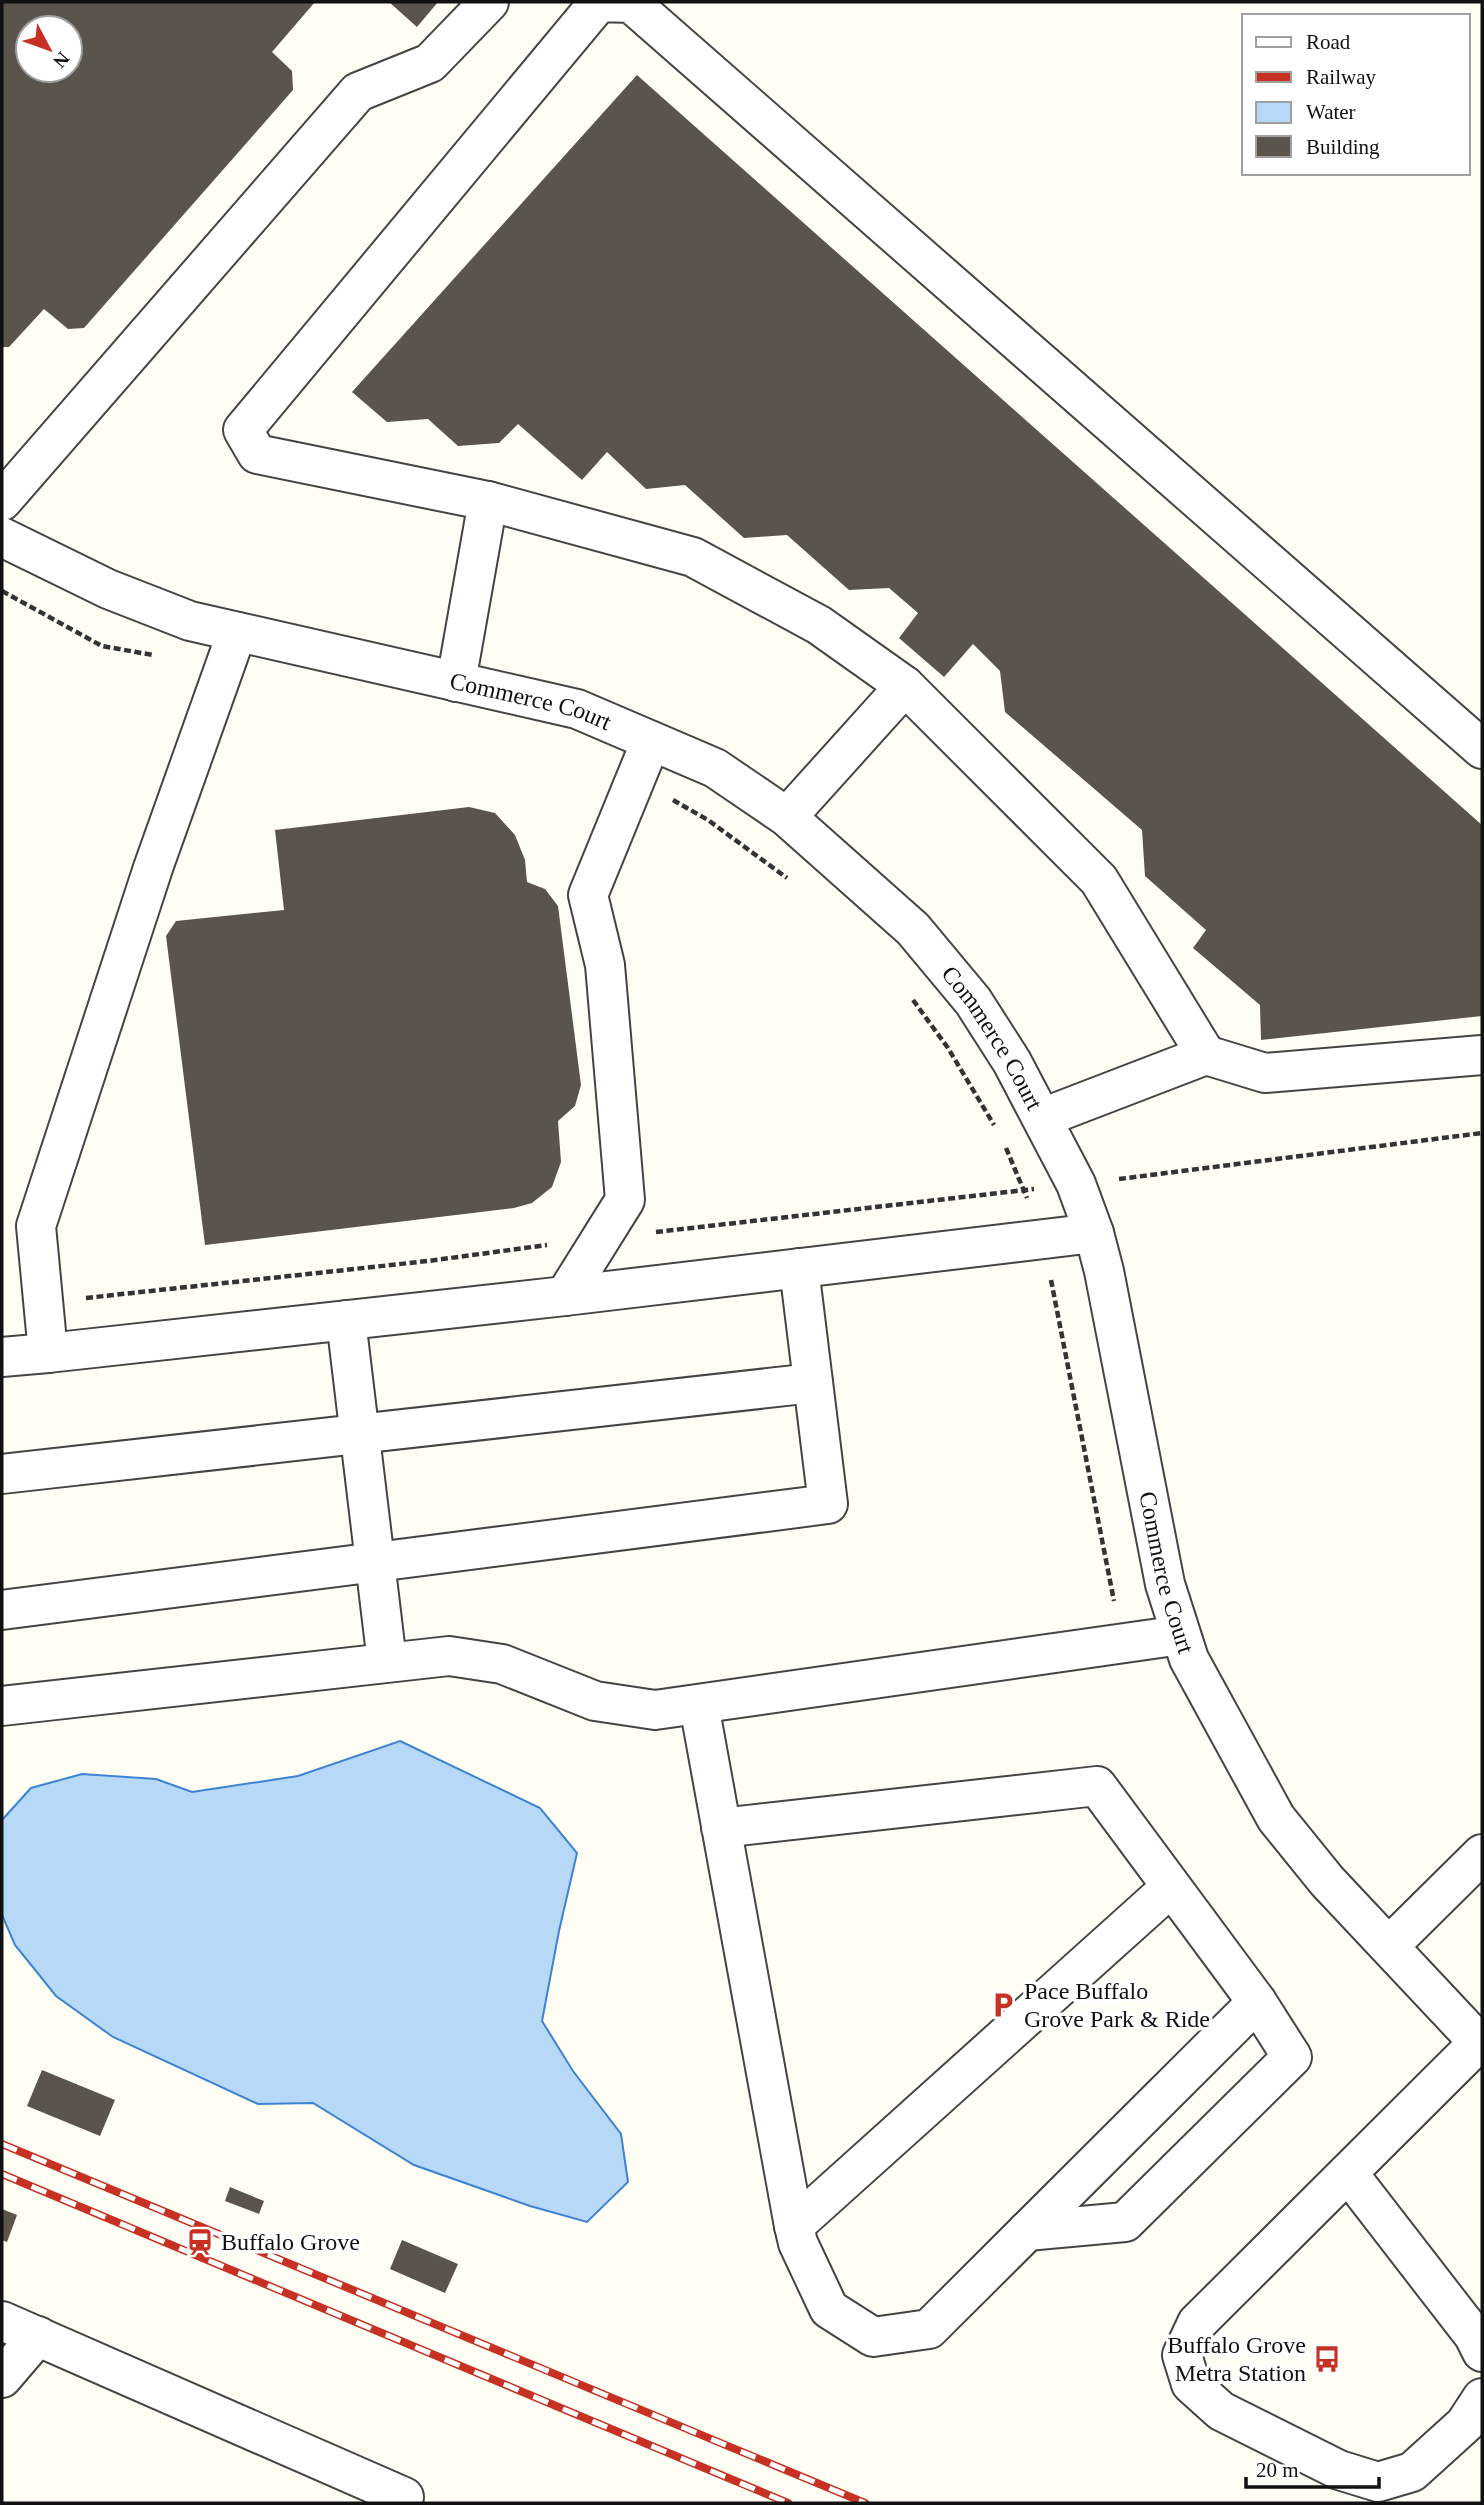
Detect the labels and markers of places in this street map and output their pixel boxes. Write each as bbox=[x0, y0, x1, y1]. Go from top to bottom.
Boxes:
place label: Pace Buffalo Grove Park & Ride bbox=[1024, 1978, 1210, 2032]
parking icon: Pace Buffalo Grove Park & Ride bbox=[988, 1990, 1018, 2020]
station icon: Buffalo Grove bbox=[185, 2227, 215, 2257]
place label: Buffalo Grove bbox=[221, 2229, 360, 2255]
place label: Buffalo Grove Metra Station bbox=[1167, 2332, 1306, 2386]
bus stop icon: Buffalo Grove Metra Station bbox=[1312, 2344, 1342, 2374]

